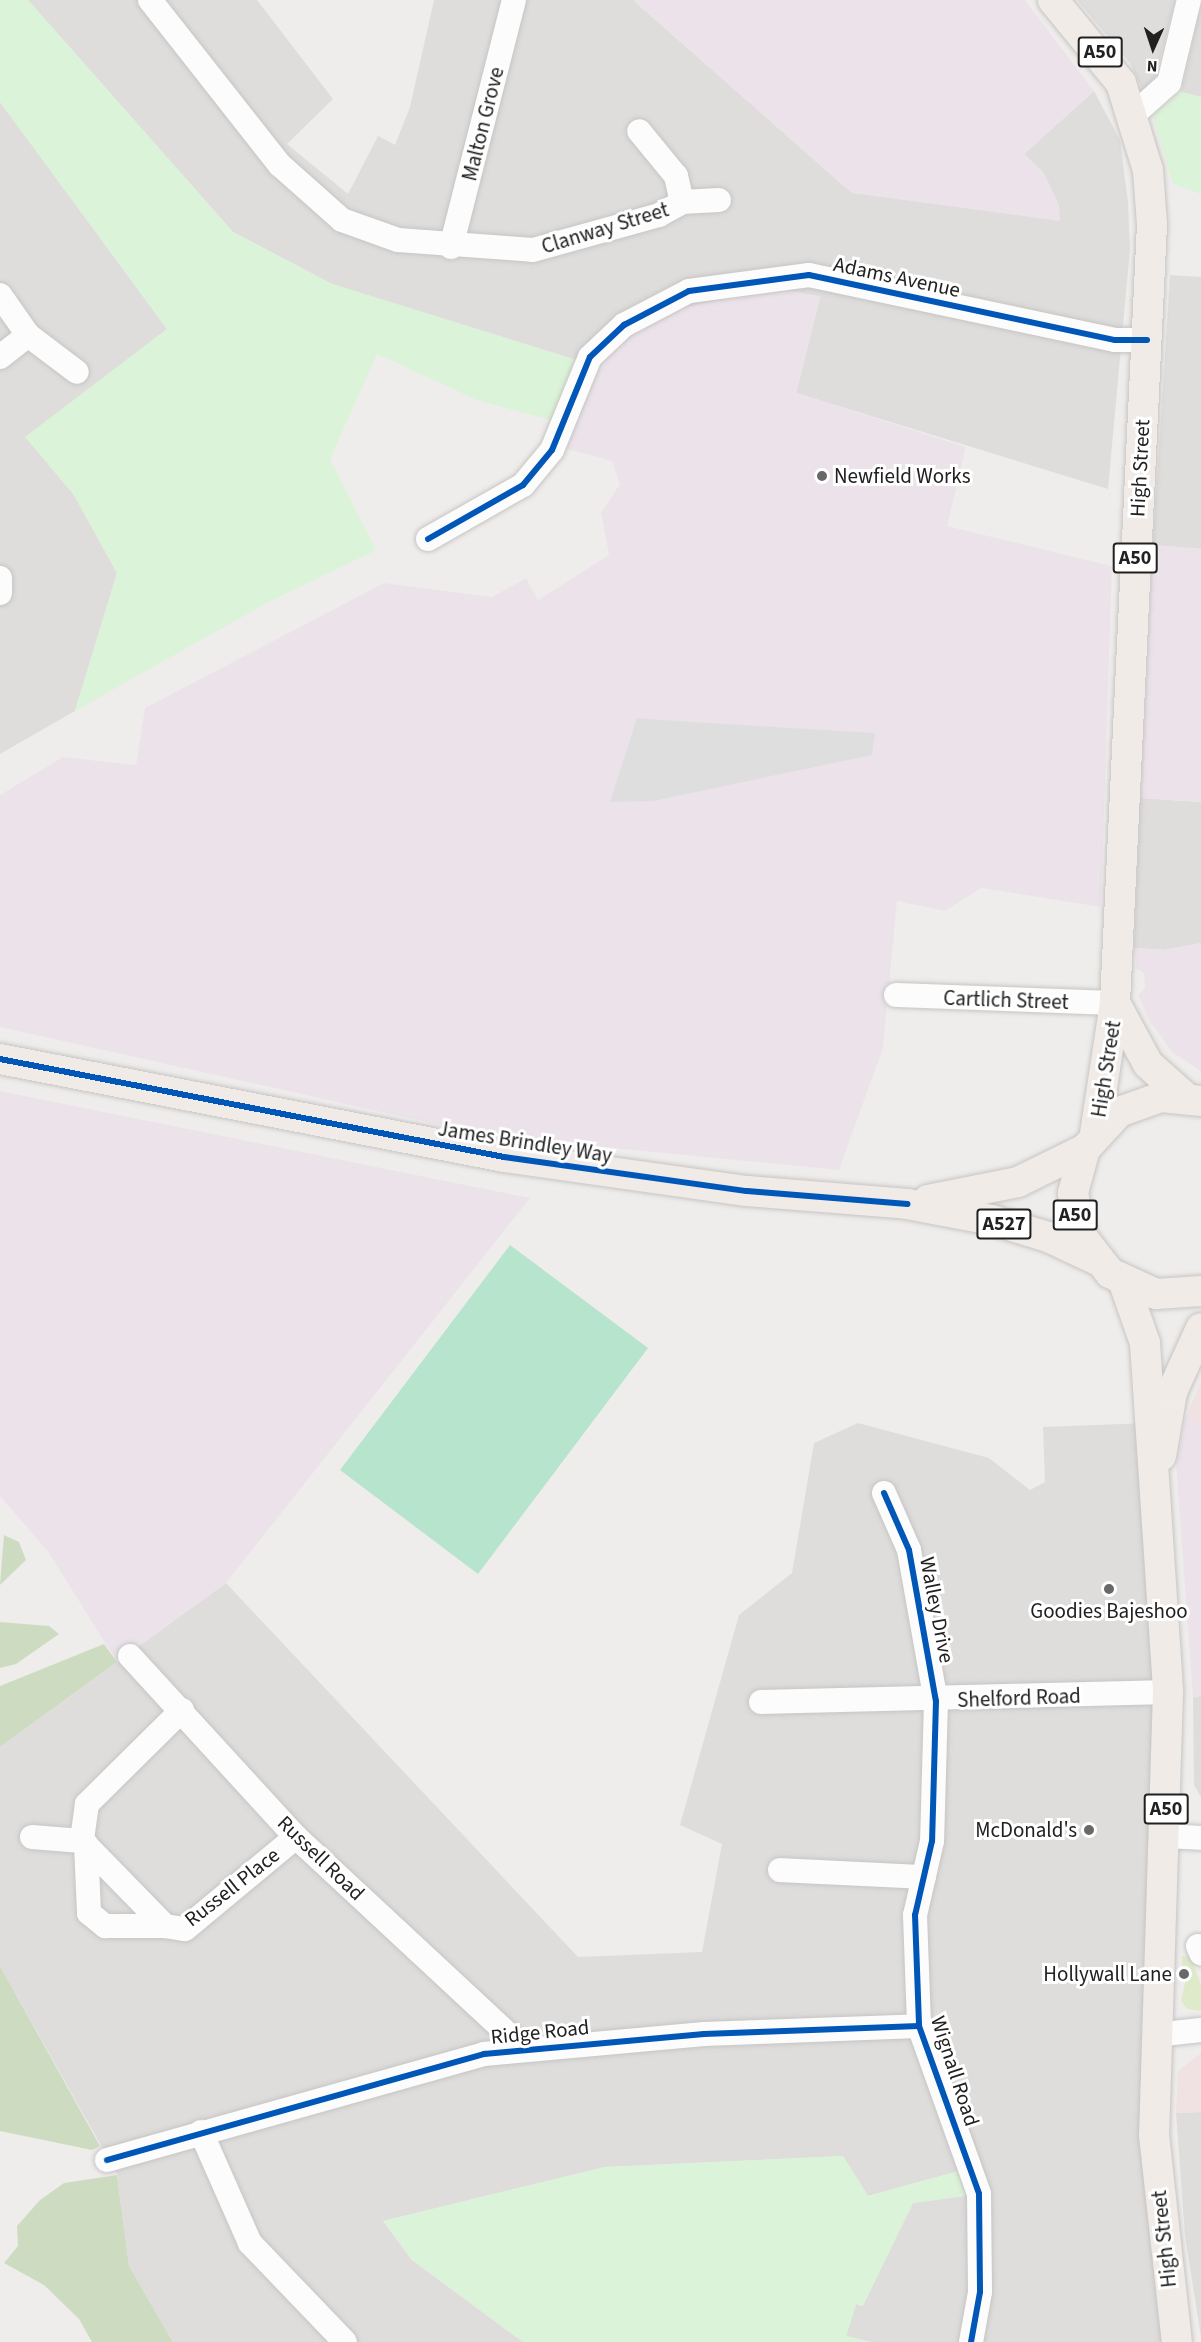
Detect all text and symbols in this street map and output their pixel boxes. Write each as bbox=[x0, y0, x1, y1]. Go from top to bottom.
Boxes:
north arrow bbox=[1123, 18, 1183, 78]
road number: A50 bbox=[1078, 35, 1122, 69]
text: N bbox=[1146, 55, 1158, 77]
street label: Malton Grove bbox=[457, 64, 509, 184]
street label: Clanway Street bbox=[538, 197, 672, 259]
street label: Adams Avenue bbox=[831, 251, 963, 303]
street label: High Street bbox=[1125, 419, 1155, 517]
place label: Newfield Works bbox=[834, 463, 971, 489]
marker: Newfield Works bbox=[815, 469, 829, 483]
road number: A50 bbox=[1112, 541, 1158, 575]
street label: Cartlich Street bbox=[943, 985, 1069, 1015]
street label: High Street bbox=[1086, 1019, 1126, 1119]
street label: James Brindley Way bbox=[436, 1116, 614, 1168]
road number: A50 bbox=[1052, 1198, 1098, 1232]
road number: A527 bbox=[976, 1207, 1032, 1241]
street label: Walley Drive bbox=[914, 1555, 960, 1665]
marker: Goodies Bajeshoo bbox=[1102, 1582, 1116, 1596]
place label: Goodies Bajeshoo bbox=[1030, 1598, 1188, 1624]
street label: Shelford Road bbox=[957, 1683, 1081, 1713]
road number: A50 bbox=[1144, 1792, 1188, 1826]
street label: Russell Road bbox=[272, 1810, 370, 1906]
place label: McDonald's bbox=[975, 1817, 1077, 1843]
marker: McDonald's bbox=[1082, 1823, 1096, 1837]
street label: Russell Place bbox=[179, 1842, 285, 1932]
place label: Hollywall Lane bbox=[1043, 1961, 1172, 1987]
marker: Hollywall Lane bbox=[1177, 1967, 1191, 1981]
street label: Wignall Road bbox=[925, 2013, 985, 2129]
street label: Ridge Road bbox=[490, 2014, 590, 2050]
street label: High Street bbox=[1146, 2189, 1182, 2289]

